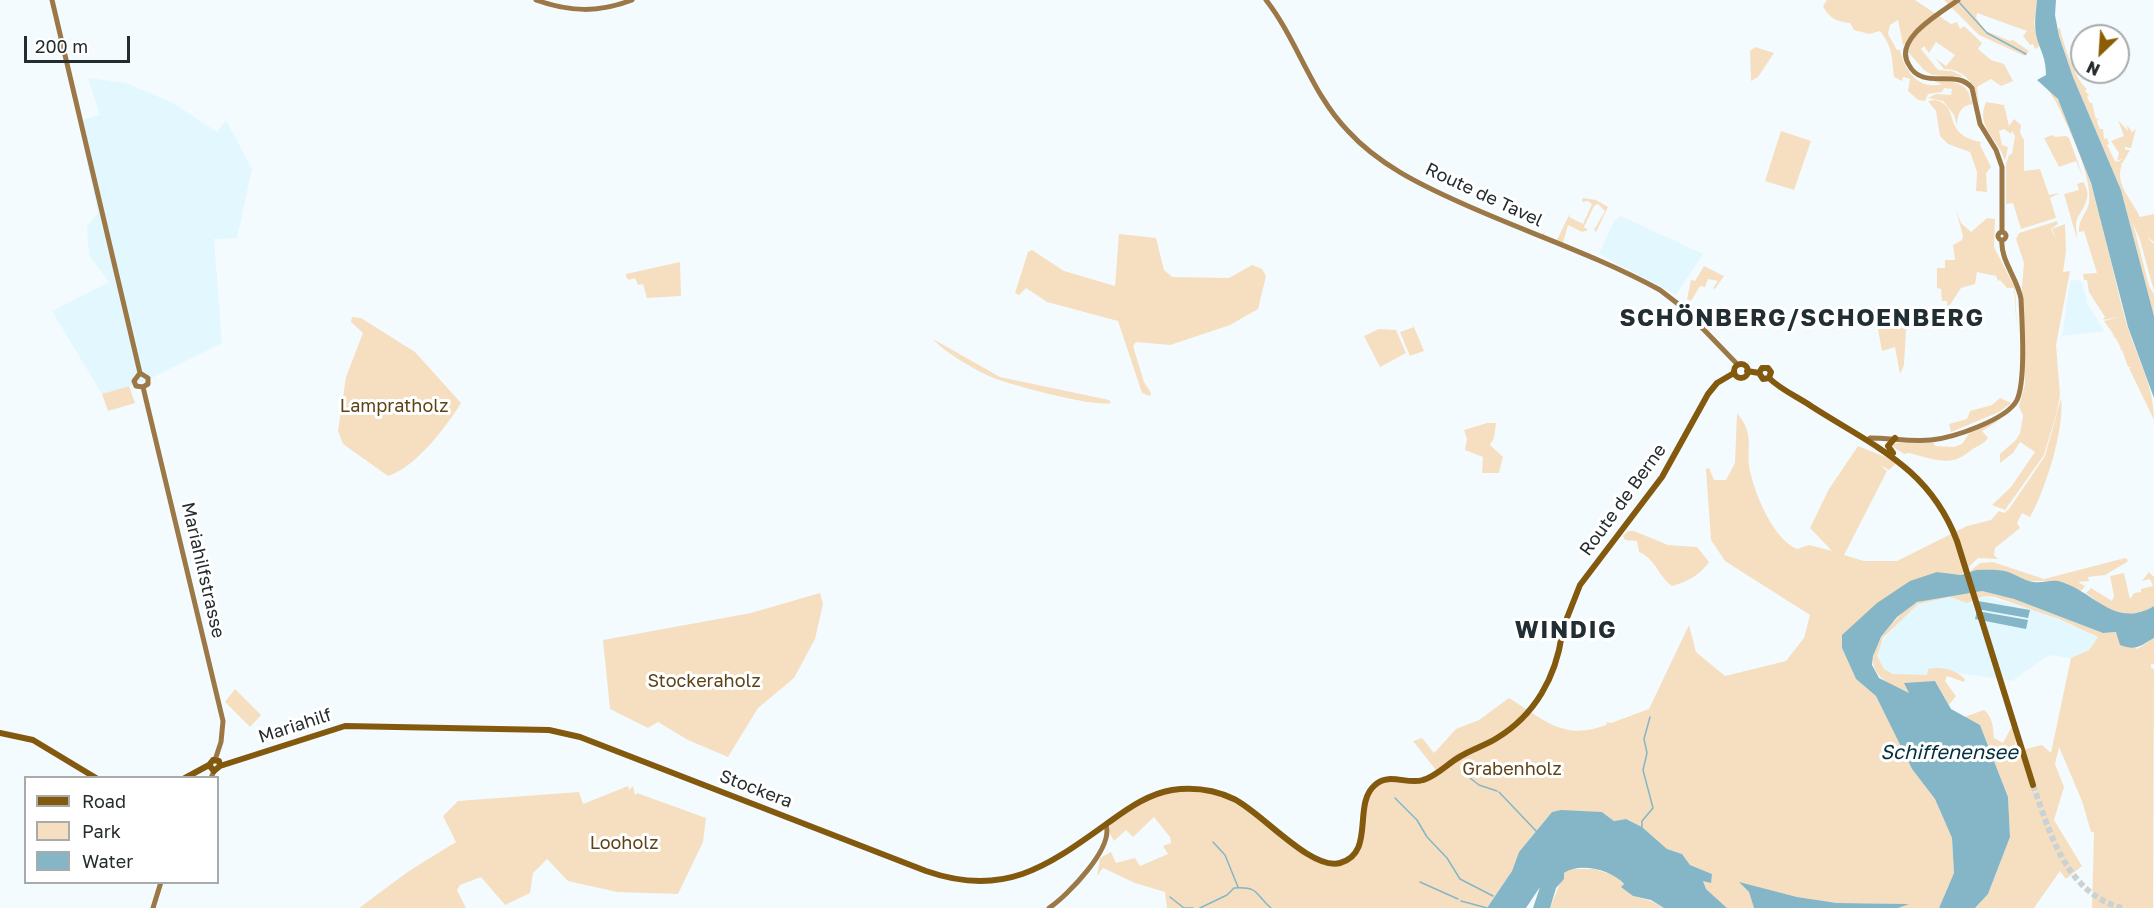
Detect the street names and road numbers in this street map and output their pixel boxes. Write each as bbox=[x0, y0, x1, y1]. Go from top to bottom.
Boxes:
street label: Route de Tavel bbox=[1422, 158, 1546, 232]
street label: Route de Berne bbox=[1575, 440, 1671, 560]
street label: Mariahilfstrasse bbox=[177, 500, 229, 640]
street label: Mariahilf bbox=[256, 704, 334, 748]
street label: Stockera bbox=[717, 765, 795, 813]

